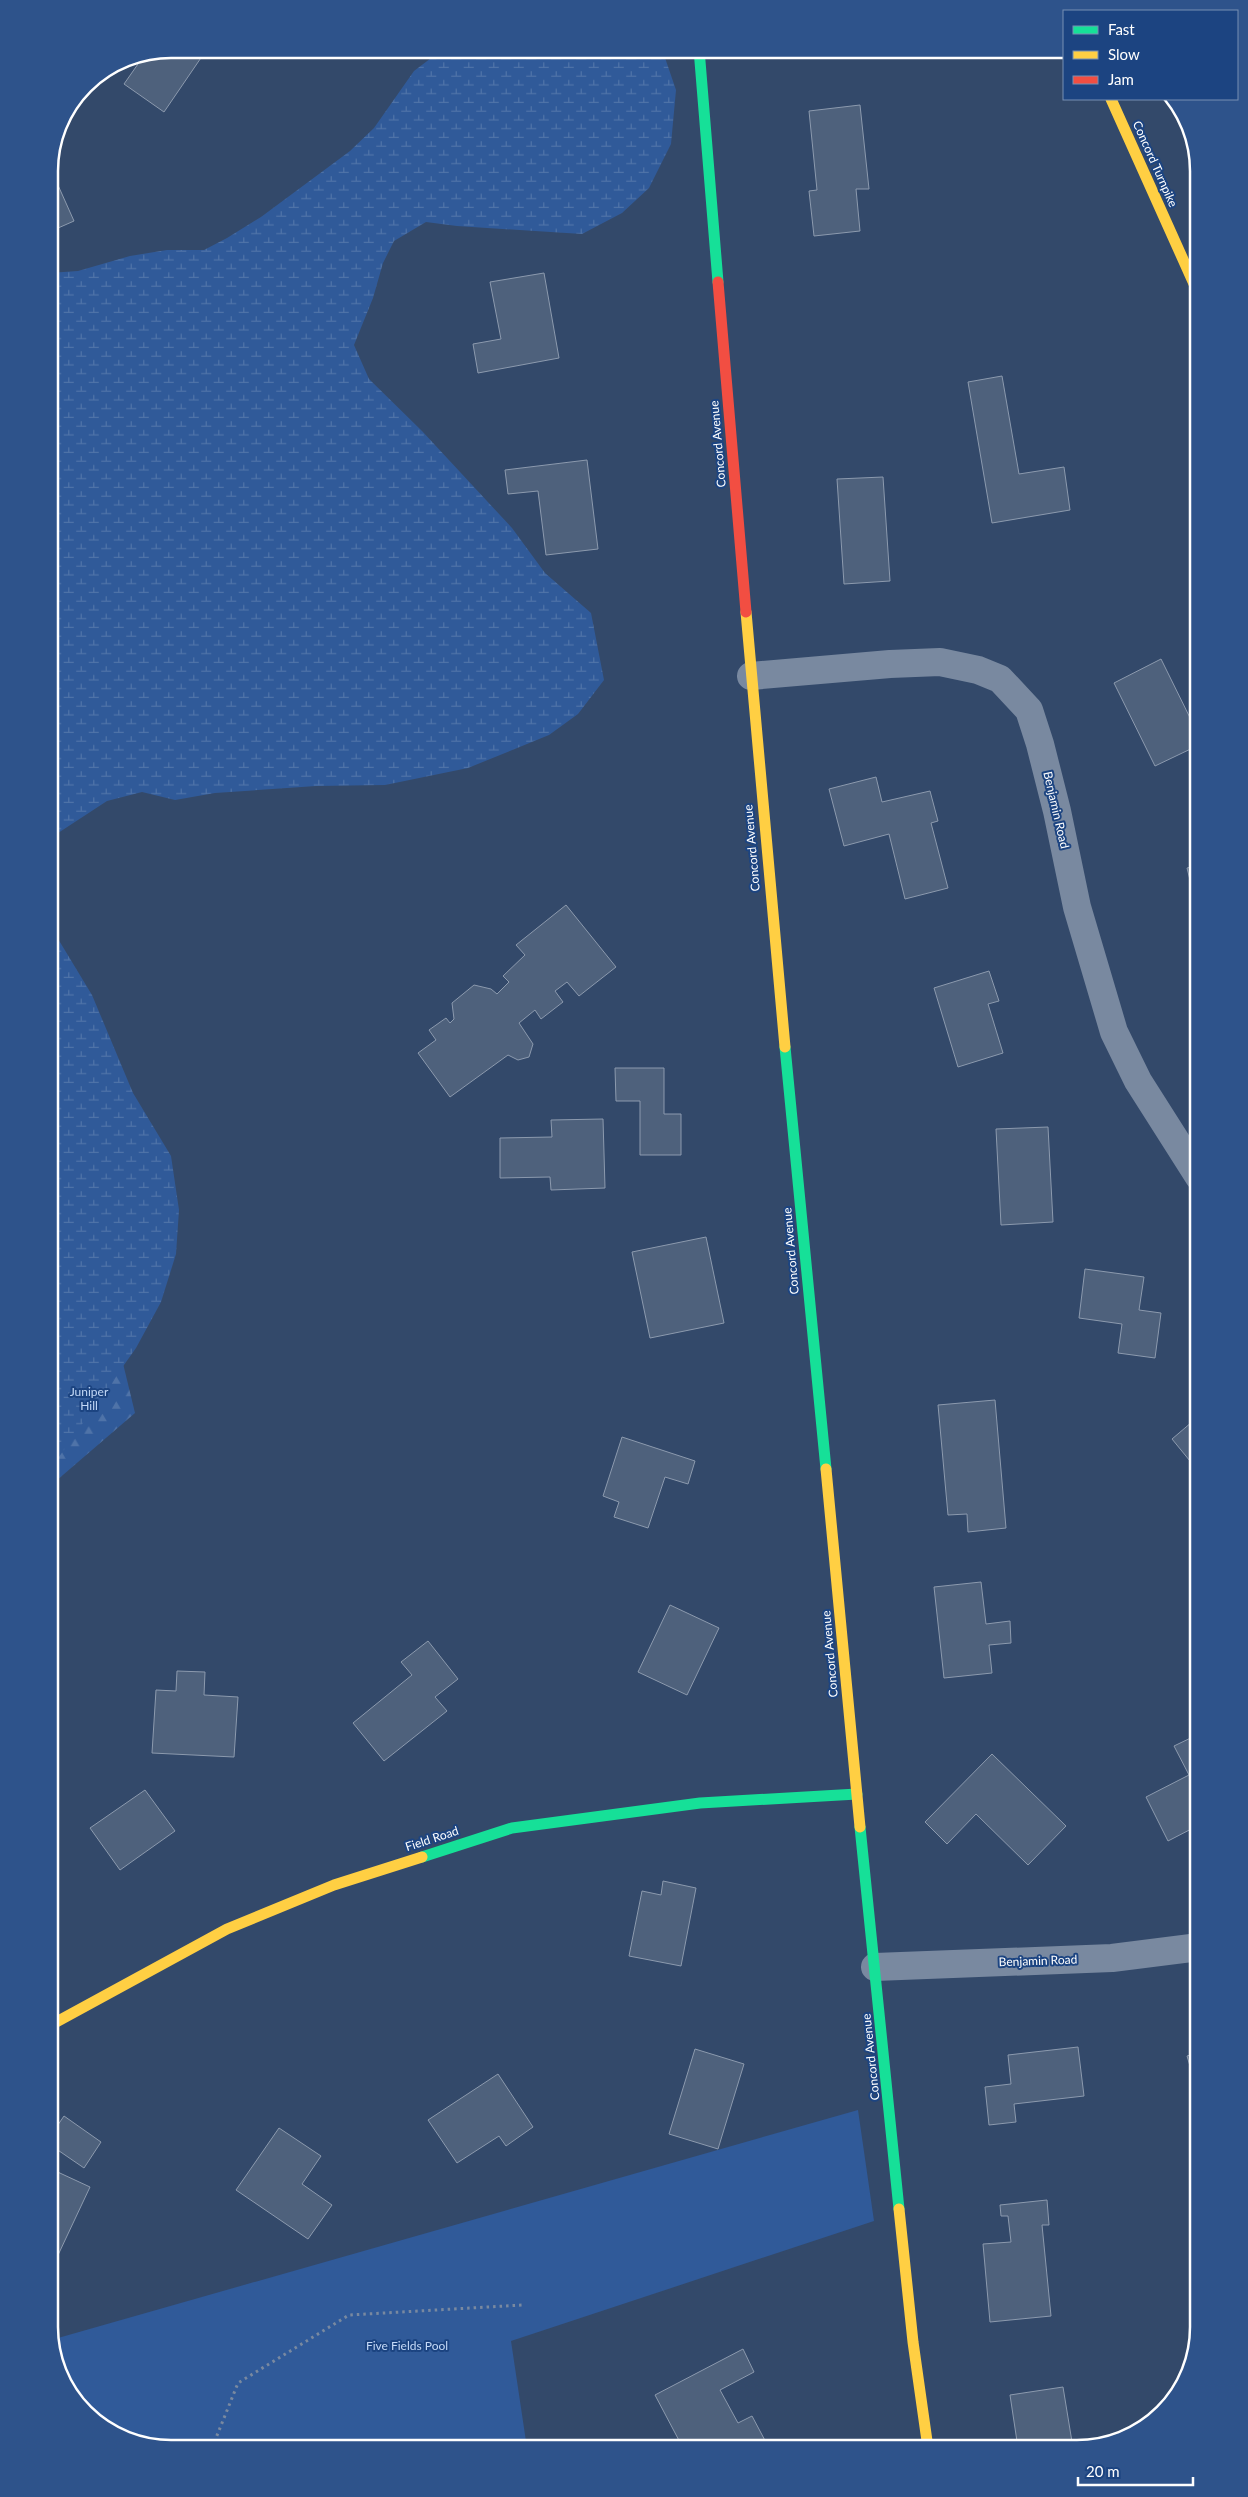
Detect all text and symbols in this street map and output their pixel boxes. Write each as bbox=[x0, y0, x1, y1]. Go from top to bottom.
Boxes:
legend bbox=[1063, 10, 1238, 100]
text: Fast bbox=[1108, 20, 1135, 38]
text: Slow bbox=[1108, 45, 1140, 63]
text: Jam bbox=[1108, 70, 1134, 88]
street label: Concord Turnpike bbox=[1130, 118, 1181, 209]
street label: Concord Avenue bbox=[706, 400, 729, 488]
street label: Benjamin Road bbox=[1040, 770, 1073, 850]
street label: Concord Avenue bbox=[740, 804, 763, 892]
street label: Concord Avenue bbox=[779, 1207, 802, 1295]
park label: Juniper Hill bbox=[70, 1384, 109, 1413]
street label: Concord Avenue bbox=[818, 1610, 841, 1698]
street label: Field Road bbox=[403, 1823, 460, 1854]
street label: Benjamin Road bbox=[998, 1952, 1078, 1969]
street label: Concord Avenue bbox=[858, 2013, 883, 2101]
park label: Five Fields Pool bbox=[366, 2338, 448, 2353]
scale bar bbox=[1078, 2454, 1193, 2486]
text: 20 m bbox=[1086, 2462, 1120, 2480]

